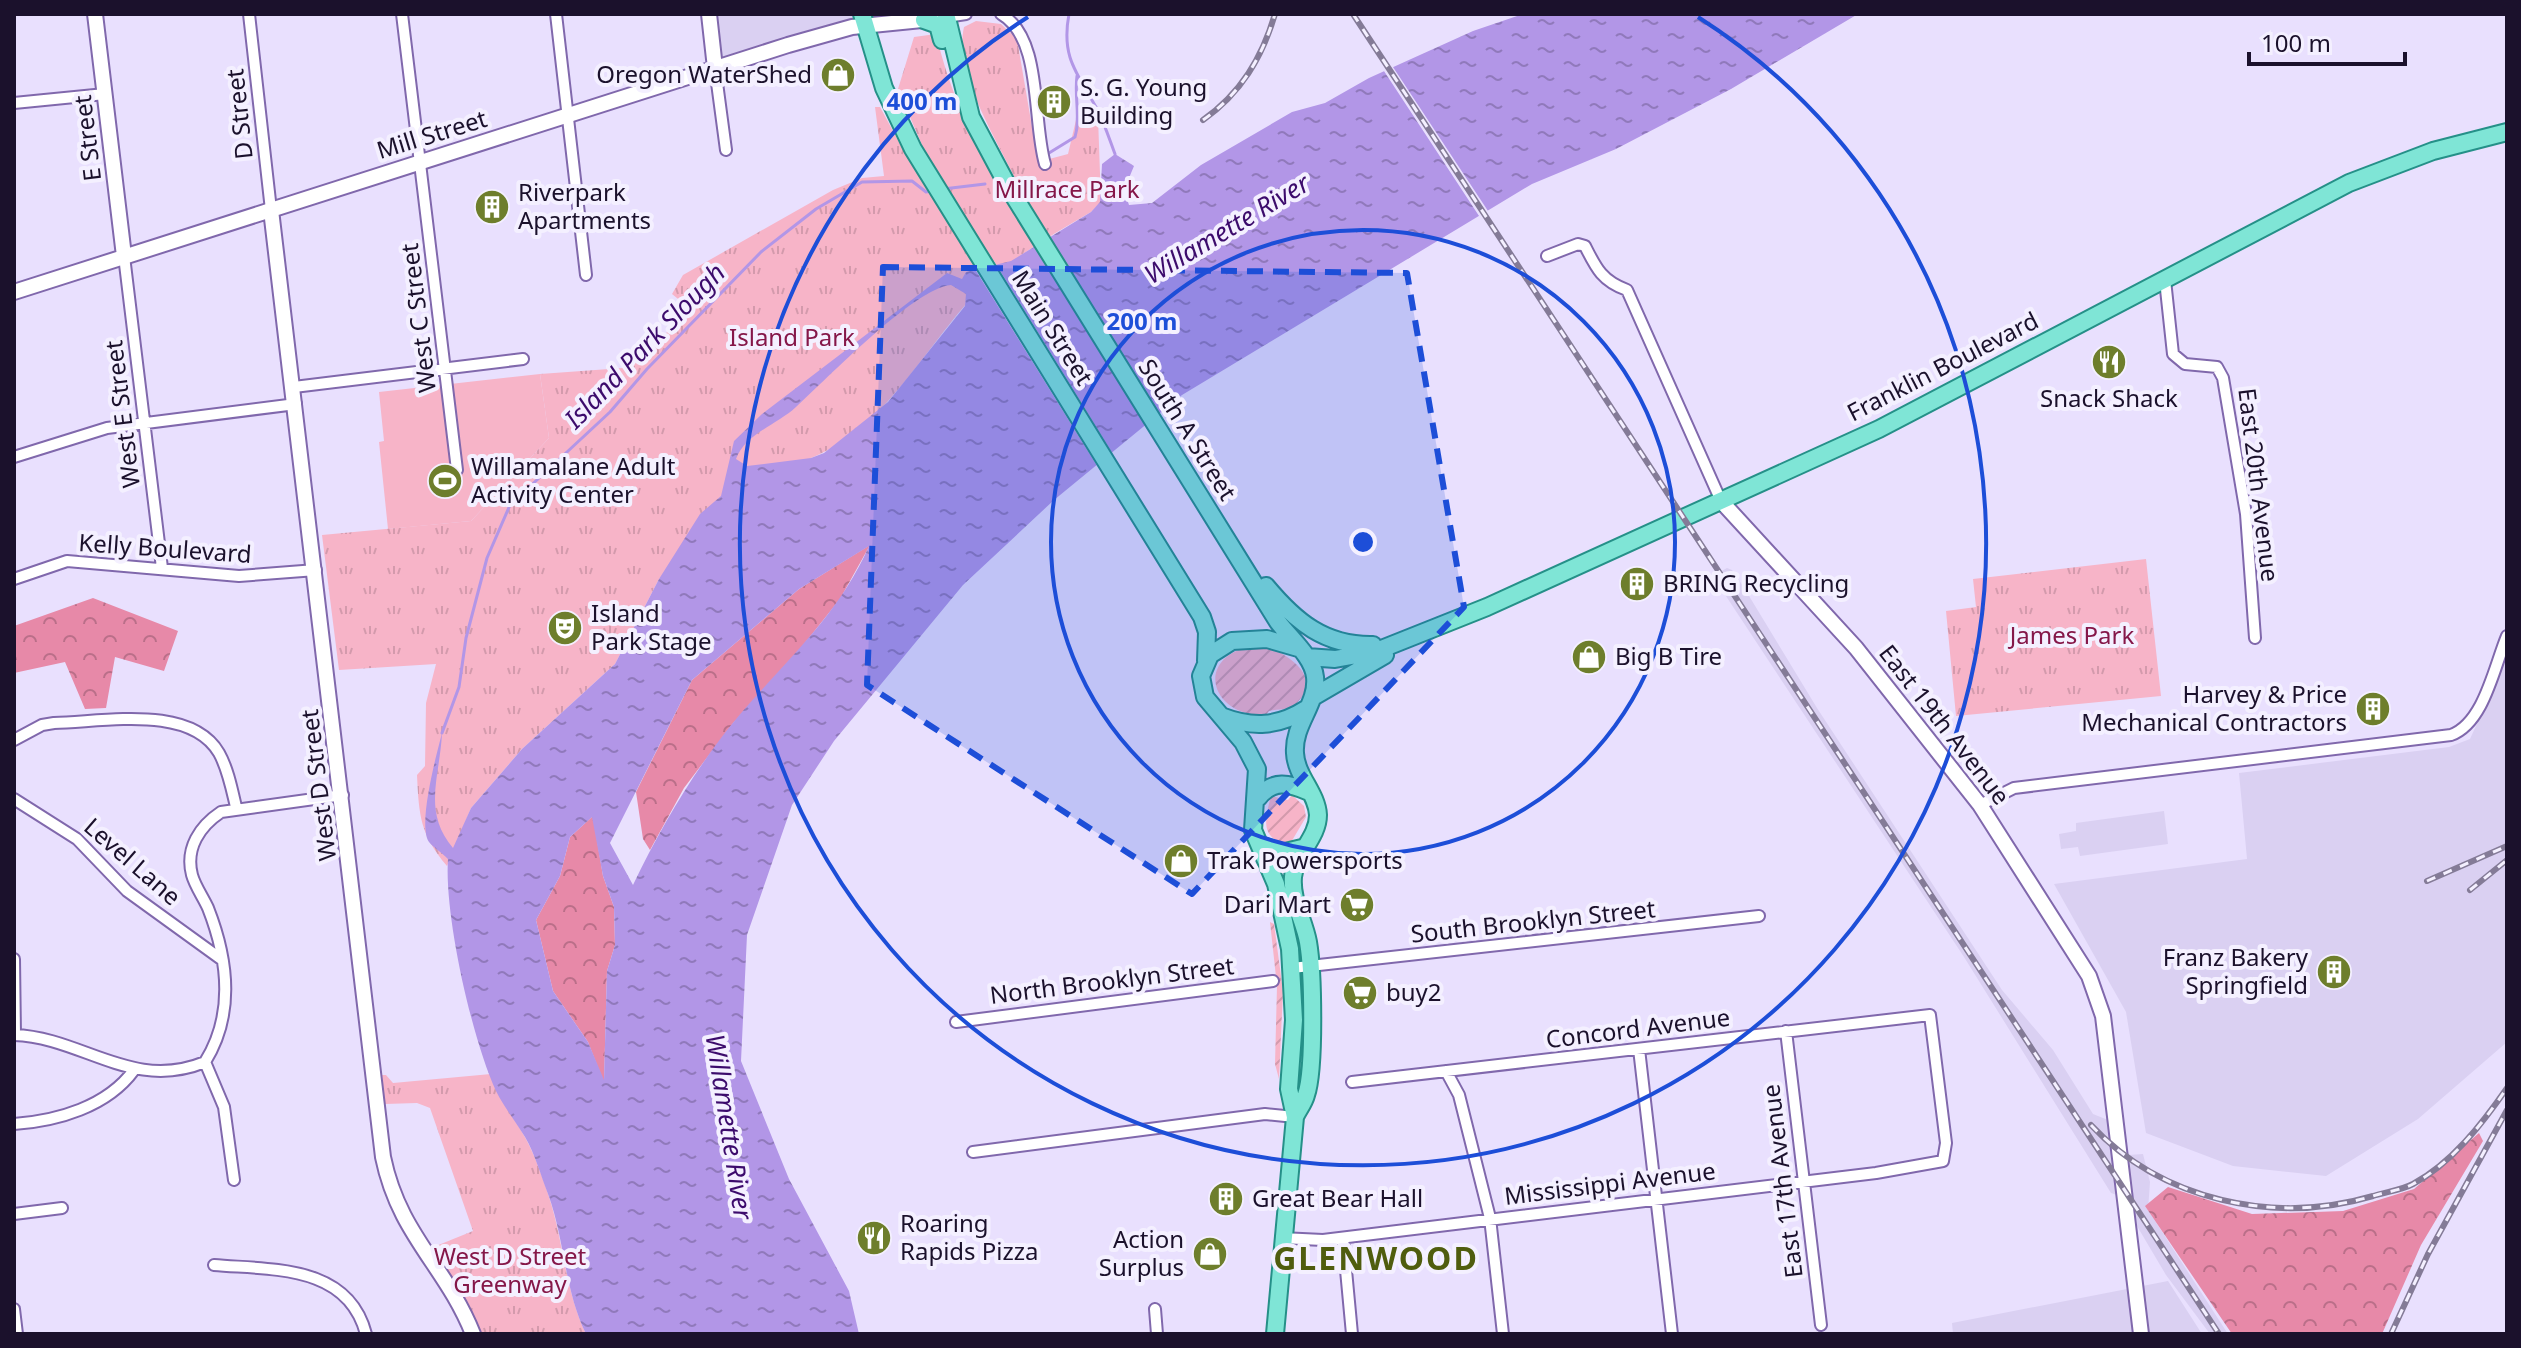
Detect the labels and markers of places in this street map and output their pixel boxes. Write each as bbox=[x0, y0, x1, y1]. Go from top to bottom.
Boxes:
shop icon: Oregon WaterShed bbox=[819, 56, 857, 94]
place label: Oregon WaterShed bbox=[596, 57, 812, 90]
place label: S. G. Young Building bbox=[1080, 70, 1207, 131]
building icon: S. G. Young Building bbox=[1035, 83, 1073, 121]
place label: Riverpark Apartments bbox=[518, 175, 651, 236]
building icon: Riverpark Apartments bbox=[473, 188, 511, 226]
restaurant icon: Snack Shack bbox=[2090, 343, 2128, 381]
place label: Snack Shack bbox=[2040, 381, 2178, 414]
place label: Willamalane Adult Activity Center bbox=[471, 449, 676, 510]
sports icon: Willamalane Adult Activity Center bbox=[426, 462, 464, 500]
centre of rings bbox=[1349, 528, 1377, 556]
building icon: BRING Recycling bbox=[1618, 565, 1656, 603]
place label: BRING Recycling bbox=[1663, 566, 1849, 599]
place label: Island Park Stage bbox=[591, 596, 712, 657]
theatre icon: Island Park Stage bbox=[546, 609, 584, 647]
shop icon: Big B Tire bbox=[1570, 638, 1608, 676]
place label: Big B Tire bbox=[1615, 639, 1722, 672]
place label: Harvey & Price Mechanical Contractors bbox=[2081, 677, 2347, 738]
building icon: Harvey & Price Mechanical Contractors bbox=[2354, 690, 2392, 728]
shop icon: Trak Powersports bbox=[1162, 842, 1200, 880]
place label: Trak Powersports bbox=[1207, 843, 1403, 876]
supermarket icon: Dari Mart bbox=[1338, 886, 1376, 924]
place label: Dari Mart bbox=[1224, 887, 1331, 920]
place label: Franz Bakery Springfield bbox=[2163, 940, 2309, 1001]
building icon: Franz Bakery Springfield bbox=[2315, 953, 2353, 991]
supermarket icon: buy2 bbox=[1341, 974, 1379, 1012]
place label: buy2 bbox=[1386, 975, 1442, 1008]
building icon: Great Bear Hall bbox=[1207, 1180, 1245, 1218]
place label: Great Bear Hall bbox=[1252, 1181, 1423, 1214]
place label: Roaring Rapids Pizza bbox=[900, 1206, 1039, 1267]
restaurant icon: Roaring Rapids Pizza bbox=[855, 1219, 893, 1257]
place label: Action Surplus bbox=[1099, 1222, 1184, 1283]
shop icon: Action Surplus bbox=[1191, 1235, 1229, 1273]

